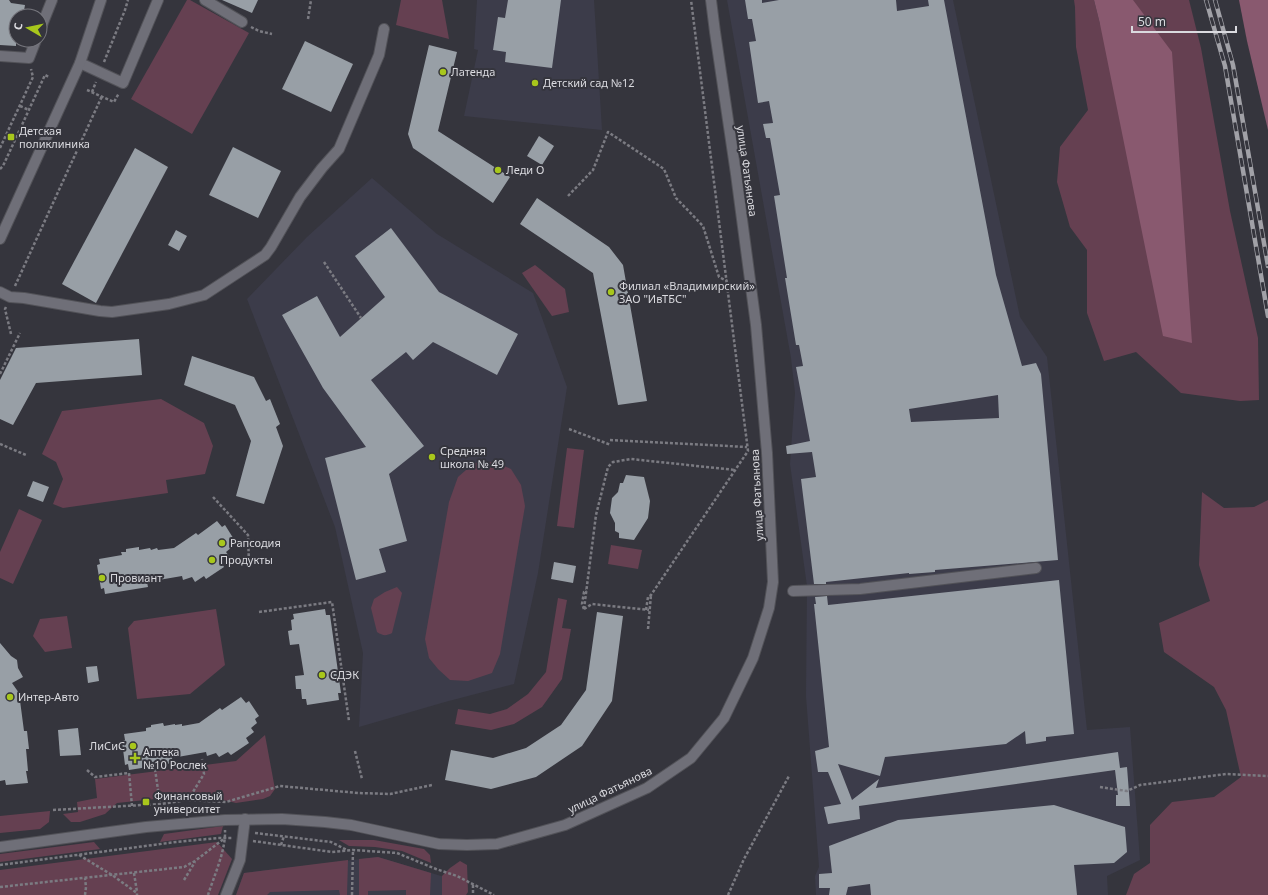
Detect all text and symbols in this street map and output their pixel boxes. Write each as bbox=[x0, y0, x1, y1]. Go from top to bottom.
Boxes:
north arrow bbox=[8, 8, 48, 48]
scale bar bbox=[1132, 8, 1236, 34]
text: 50 m bbox=[1138, 13, 1166, 30]
text: С bbox=[10, 22, 26, 31]
place label: Латенда bbox=[451, 64, 495, 79]
marker: Латенда bbox=[438, 67, 448, 77]
place label: Детский сад №12 bbox=[543, 75, 635, 90]
marker: Детский сад №12 bbox=[530, 78, 540, 88]
place label: Детская поликлиника bbox=[19, 123, 90, 151]
street label: улица Фатьянова bbox=[734, 124, 761, 217]
marker: Детская поликлиника bbox=[6, 132, 16, 142]
place label: Леди О bbox=[506, 162, 544, 177]
marker: Леди О bbox=[493, 165, 503, 175]
place label: Филиал «Владимирский» ЗАО "ИвТБС" bbox=[619, 278, 755, 306]
marker: Филиал «Владимирский» ЗАО "ИвТБС" bbox=[606, 287, 616, 297]
place label: Средняя школа № 49 bbox=[440, 443, 504, 471]
street label: улица Фатьянова bbox=[747, 449, 766, 541]
marker: Средняя школа № 49 bbox=[427, 452, 437, 462]
place label: Рапсодия bbox=[230, 535, 281, 550]
marker: Рапсодия bbox=[217, 538, 227, 548]
place label: Продукты bbox=[220, 552, 273, 567]
marker: Продукты bbox=[207, 555, 217, 565]
place label: Провиант bbox=[110, 570, 162, 585]
marker: Провиант bbox=[97, 573, 107, 583]
place label: СДЭК bbox=[330, 667, 359, 682]
marker: СДЭК bbox=[317, 670, 327, 680]
place label: Интер-Авто bbox=[18, 689, 79, 704]
marker: Интер-Авто bbox=[5, 692, 15, 702]
place label: ЛиСиС bbox=[90, 738, 125, 753]
marker: ЛиСиС bbox=[128, 741, 138, 751]
place label: Аптека №10 Рослек bbox=[143, 744, 207, 772]
marker: Аптека №10 Рослек bbox=[130, 753, 140, 763]
street label: улица Фатьянова bbox=[565, 763, 654, 816]
place label: Финансовый университет bbox=[154, 788, 223, 816]
marker: Финансовый университет bbox=[141, 797, 151, 807]

